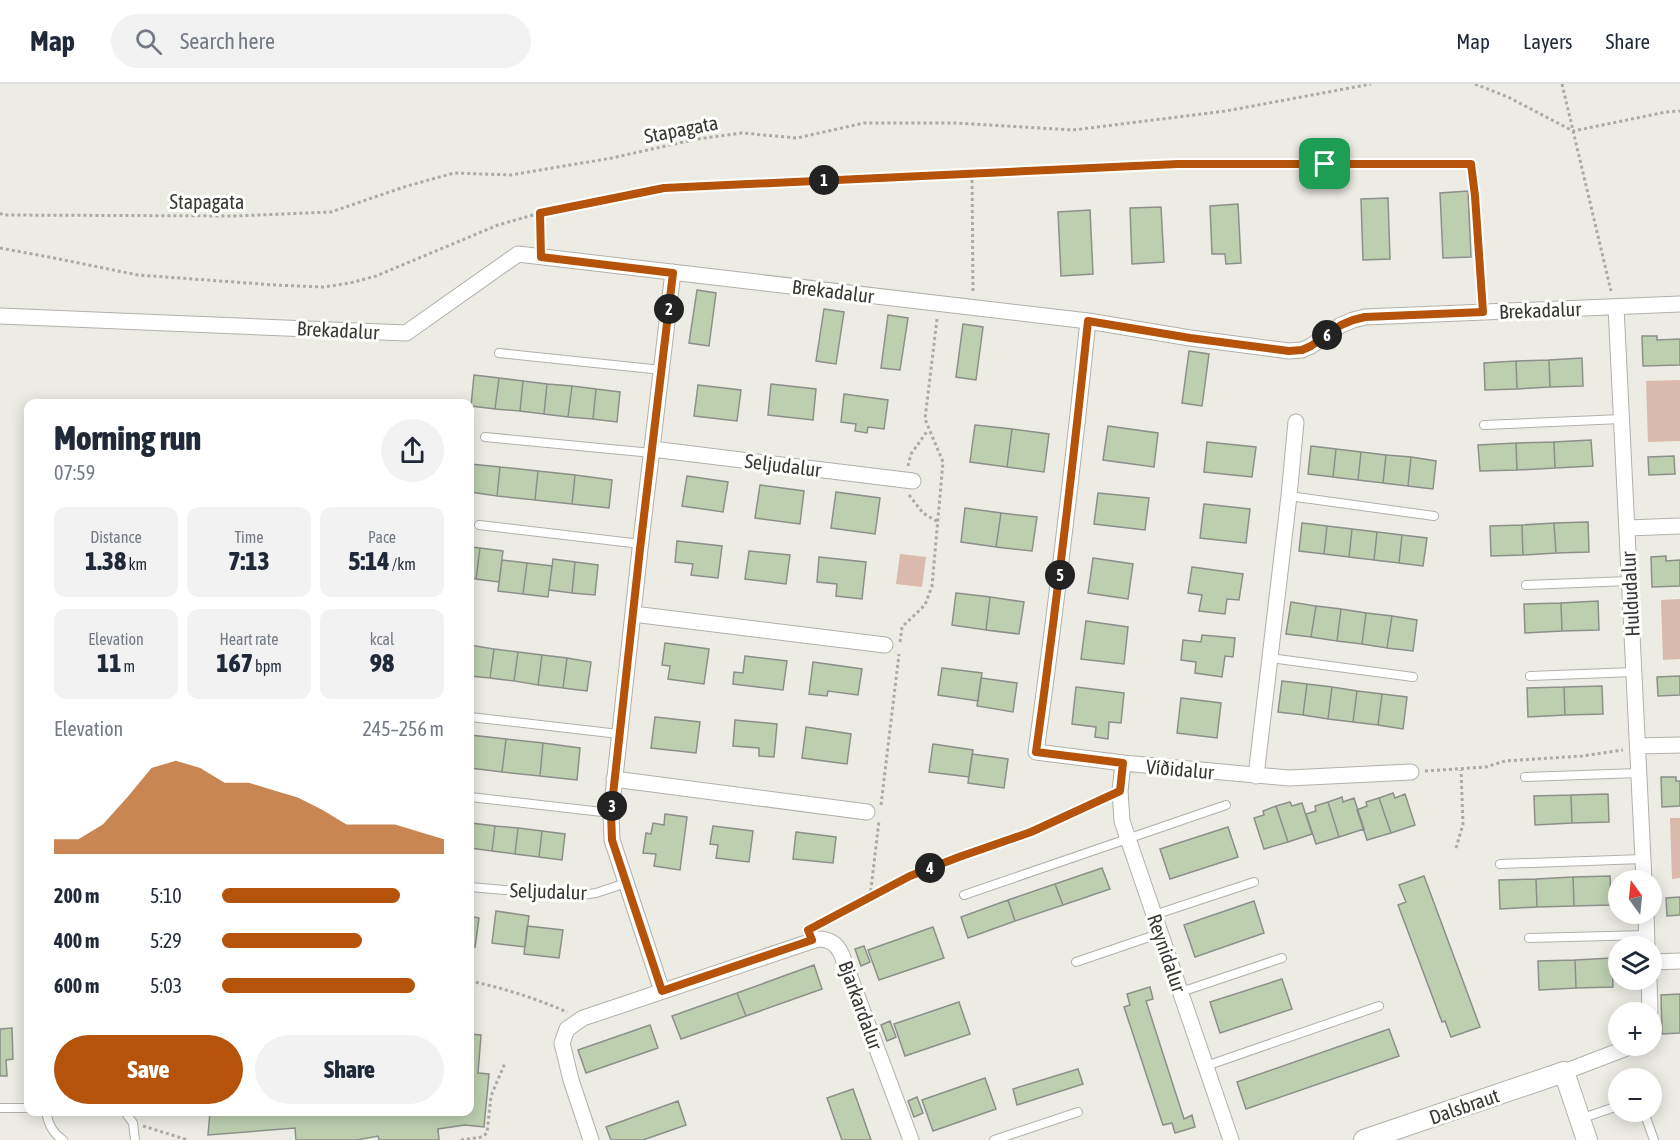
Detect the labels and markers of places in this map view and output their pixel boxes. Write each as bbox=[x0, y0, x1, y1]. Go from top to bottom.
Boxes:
pin bbox=[1299, 138, 1350, 189]
pin: 1 bbox=[809, 165, 839, 195]
pin: 2 bbox=[654, 294, 684, 324]
pin: 6 bbox=[1312, 320, 1342, 350]
pin: 5 bbox=[1045, 560, 1075, 590]
pin: 3 bbox=[597, 791, 627, 821]
pin: 4 bbox=[915, 853, 945, 883]

